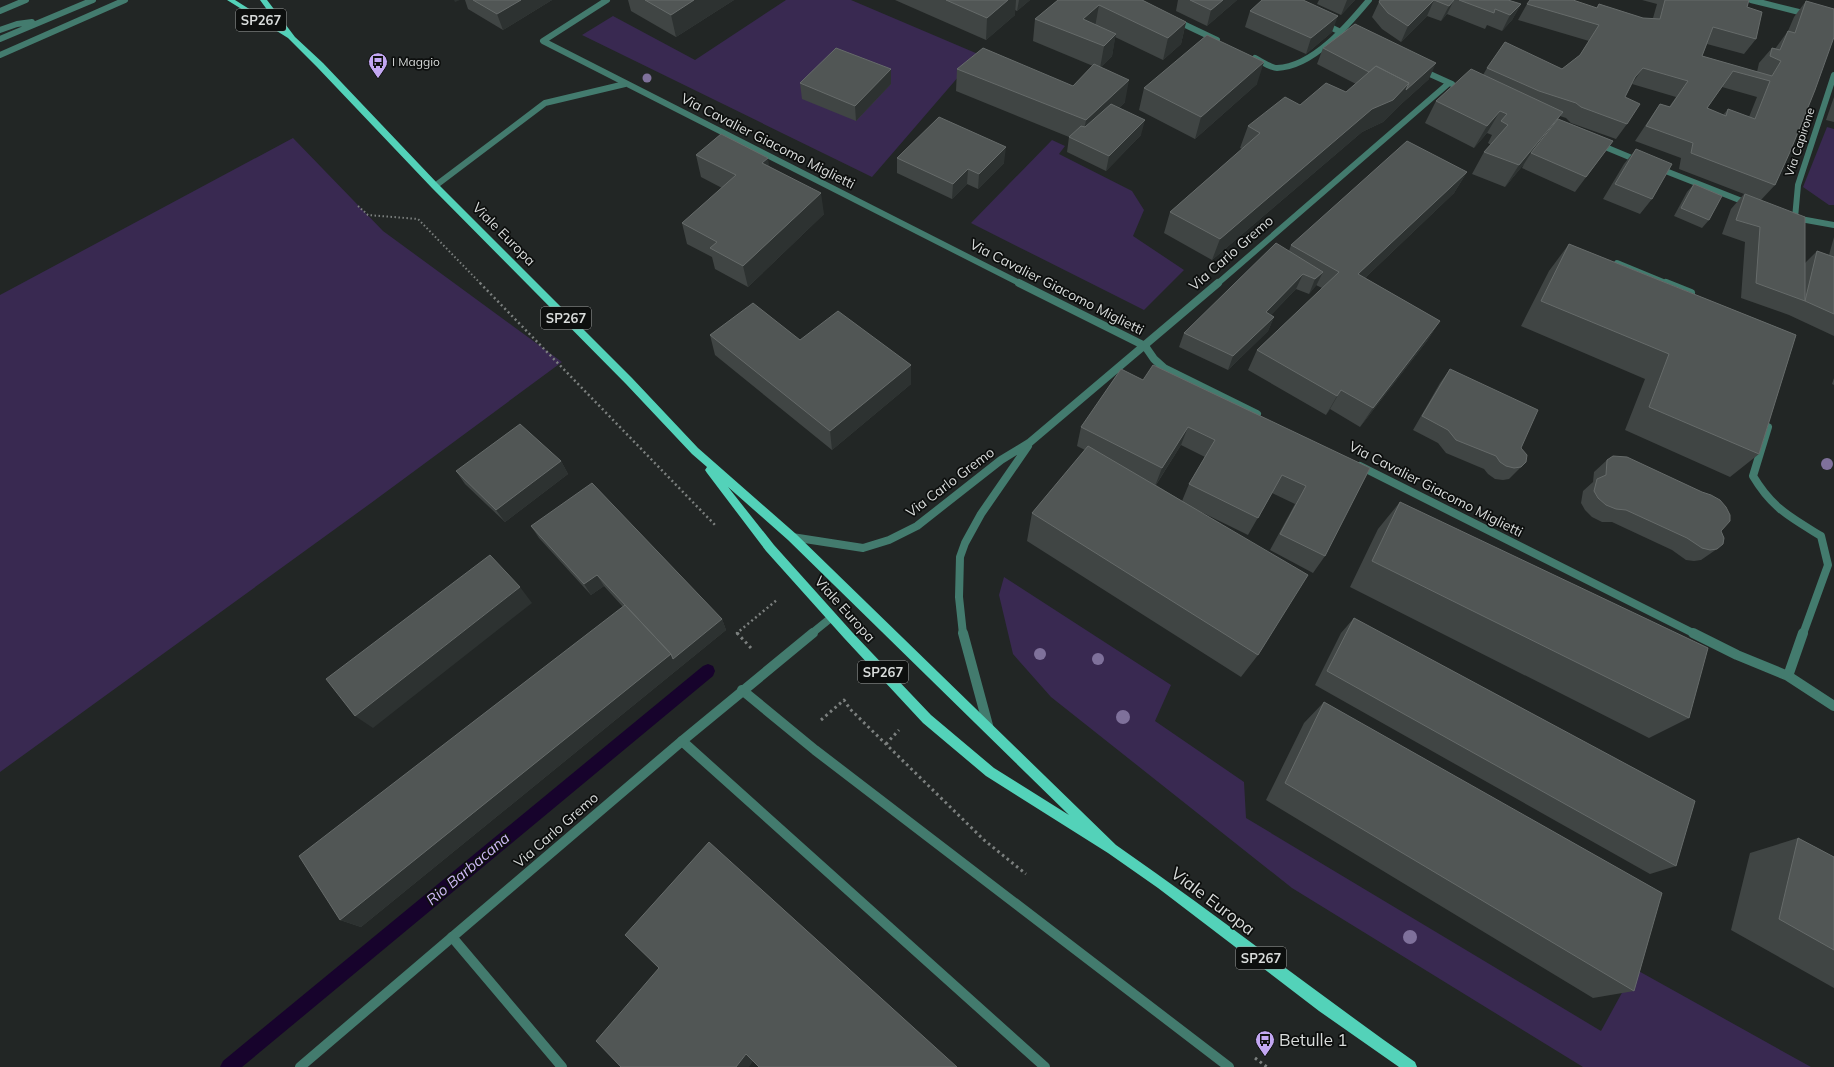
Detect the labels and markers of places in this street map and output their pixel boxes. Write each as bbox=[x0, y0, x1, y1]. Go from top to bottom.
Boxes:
bus stop icon: I Maggio bbox=[367, 51, 389, 79]
place label: I Maggio bbox=[392, 54, 440, 69]
bus stop icon: Betulle 1 bbox=[1254, 1029, 1276, 1057]
place label: Betulle 1 bbox=[1279, 1029, 1348, 1050]

